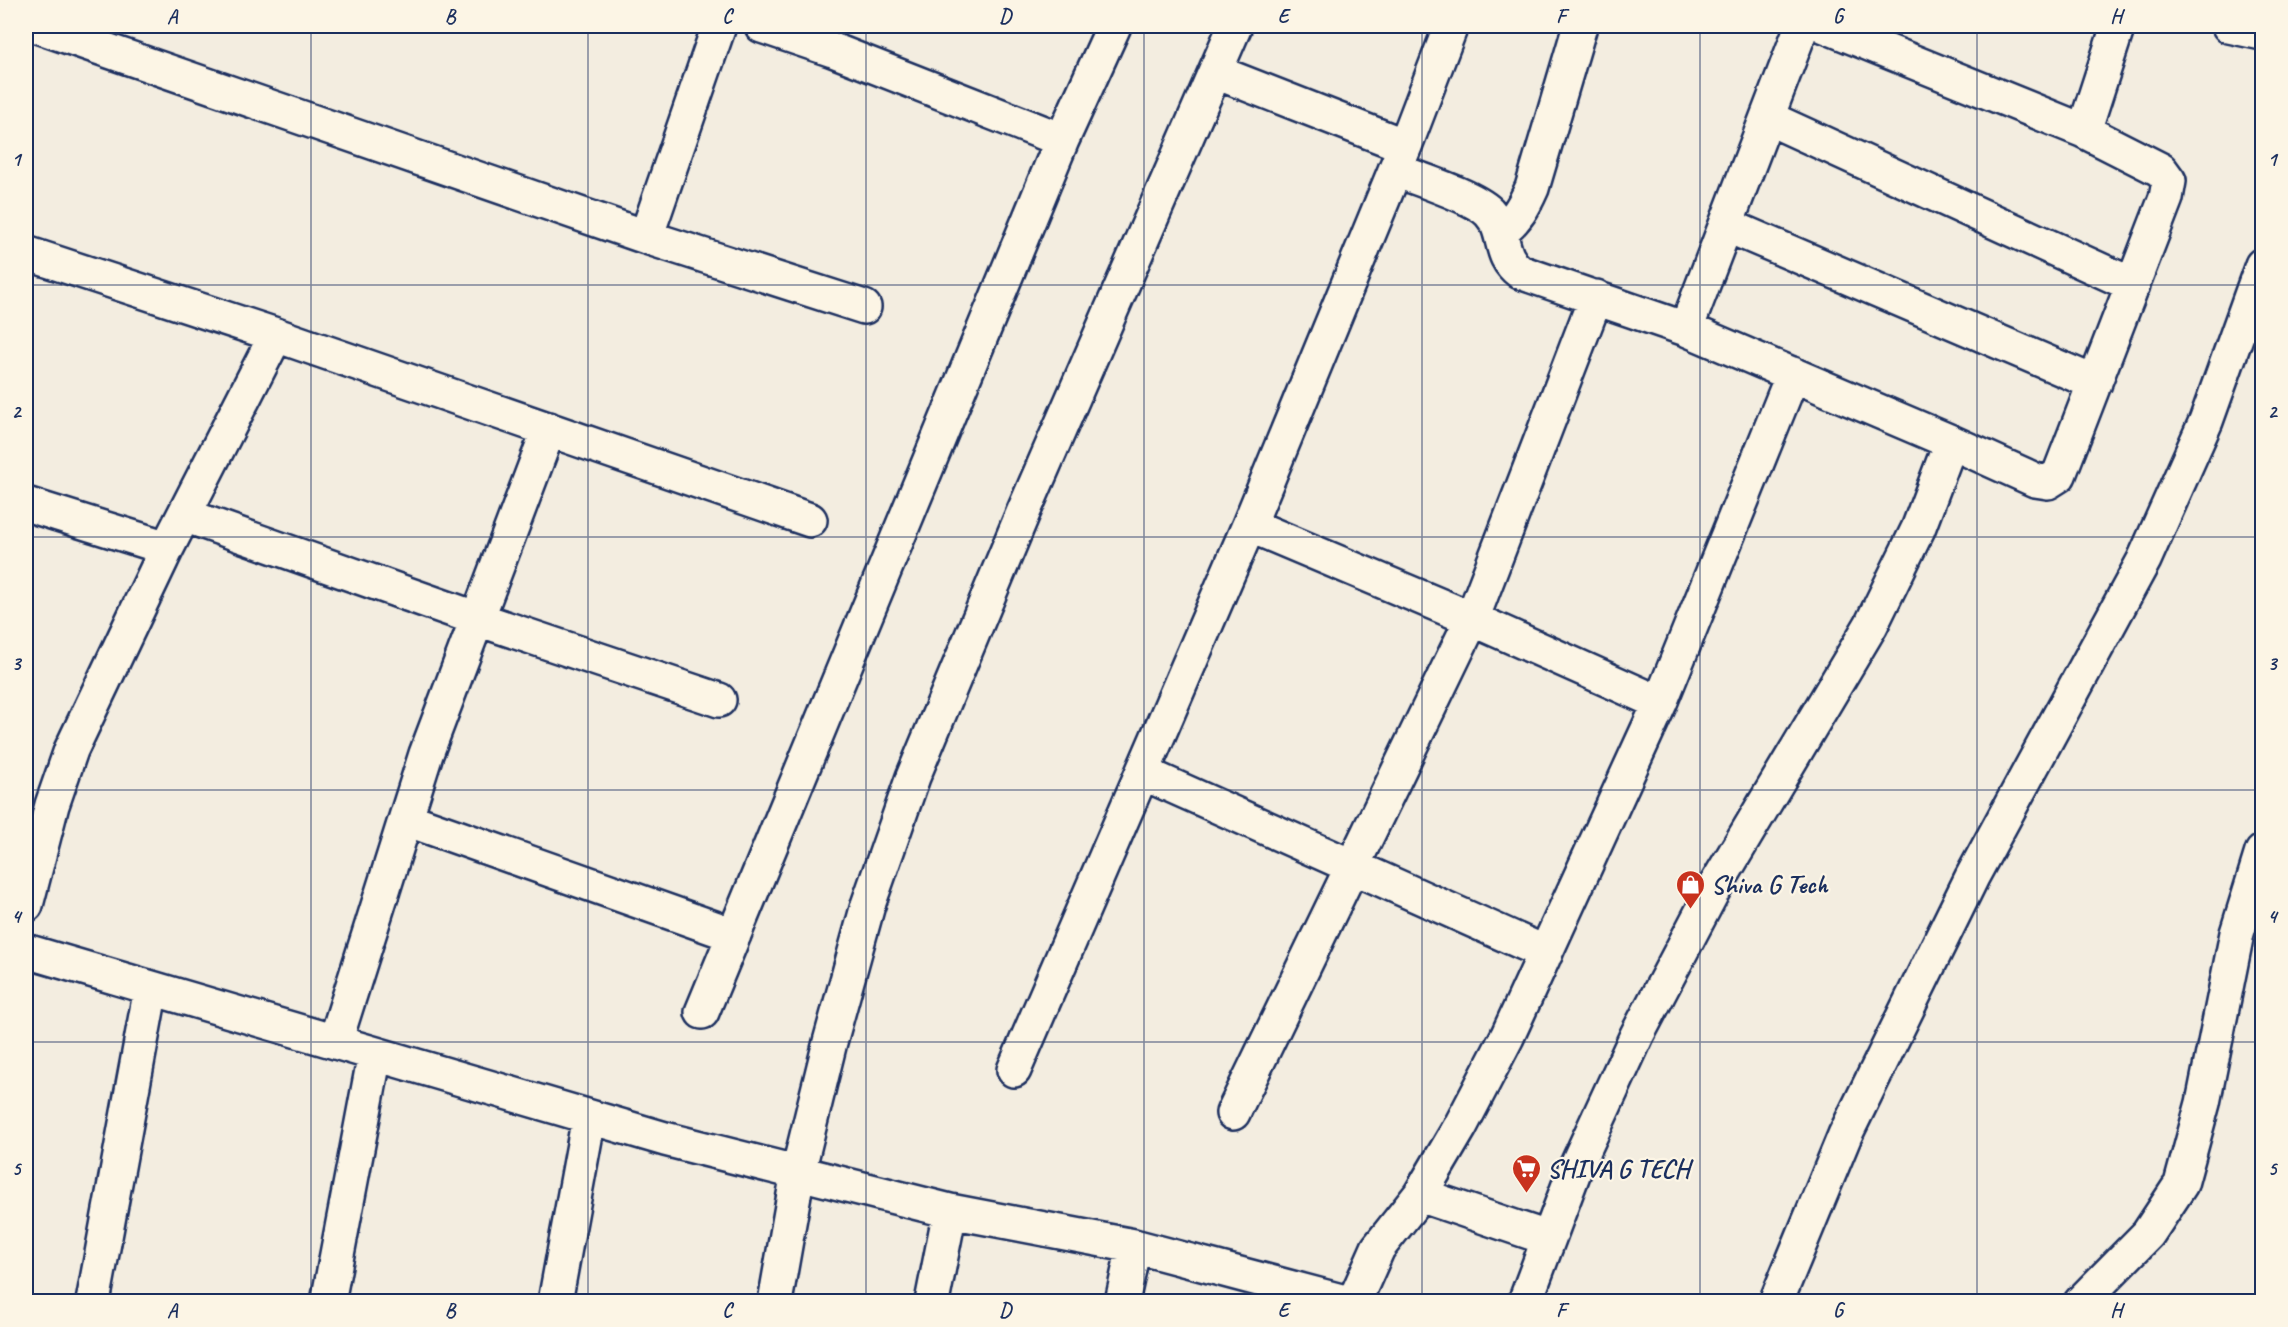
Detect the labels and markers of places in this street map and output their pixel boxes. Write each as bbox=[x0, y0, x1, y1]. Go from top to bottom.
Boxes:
shop icon: Shiva G Tech bbox=[1674, 868, 1706, 910]
place label: Shiva G Tech bbox=[1711, 868, 1829, 901]
supermarket icon: SHIVA G TECH bbox=[1510, 1152, 1542, 1194]
place label: SHIVA G TECH bbox=[1547, 1152, 1694, 1185]

